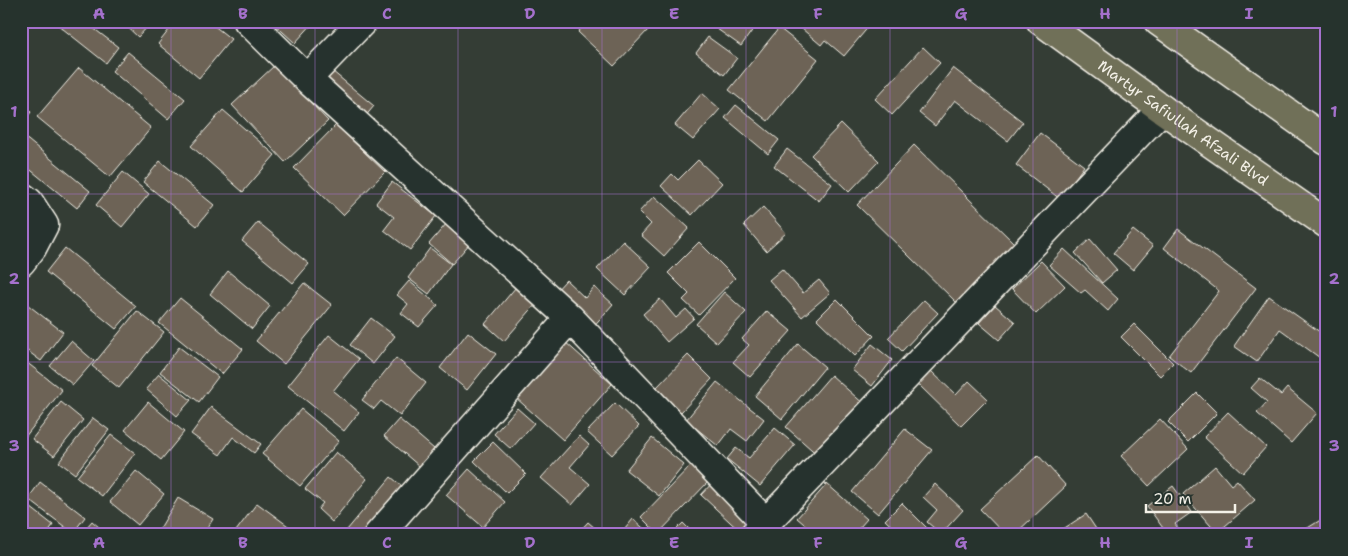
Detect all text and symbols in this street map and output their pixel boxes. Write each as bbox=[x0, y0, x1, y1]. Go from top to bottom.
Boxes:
text: A bbox=[93, 3, 105, 24]
text: B bbox=[238, 3, 248, 24]
text: C bbox=[382, 3, 392, 24]
text: D bbox=[524, 3, 536, 24]
text: E bbox=[669, 3, 679, 24]
text: F bbox=[813, 3, 823, 24]
text: G bbox=[955, 3, 968, 24]
text: H bbox=[1099, 3, 1111, 24]
text: I bbox=[1245, 3, 1254, 24]
street label: Martyr Safiullah Afzali Blvd bbox=[1094, 56, 1273, 190]
text: 1 bbox=[10, 101, 18, 122]
text: 1 bbox=[1330, 101, 1338, 122]
text: 2 bbox=[8, 268, 20, 289]
text: 2 bbox=[1328, 268, 1340, 289]
text: 3 bbox=[8, 435, 20, 456]
text: 3 bbox=[1328, 435, 1340, 456]
scale bar bbox=[1146, 481, 1234, 513]
text: 20 m bbox=[1153, 489, 1192, 509]
text: A bbox=[93, 532, 105, 553]
text: B bbox=[238, 532, 248, 553]
text: C bbox=[382, 532, 392, 553]
text: D bbox=[524, 532, 536, 553]
text: E bbox=[669, 532, 679, 553]
text: F bbox=[813, 532, 823, 553]
text: G bbox=[955, 532, 968, 553]
text: H bbox=[1099, 532, 1111, 553]
text: I bbox=[1245, 532, 1254, 553]

